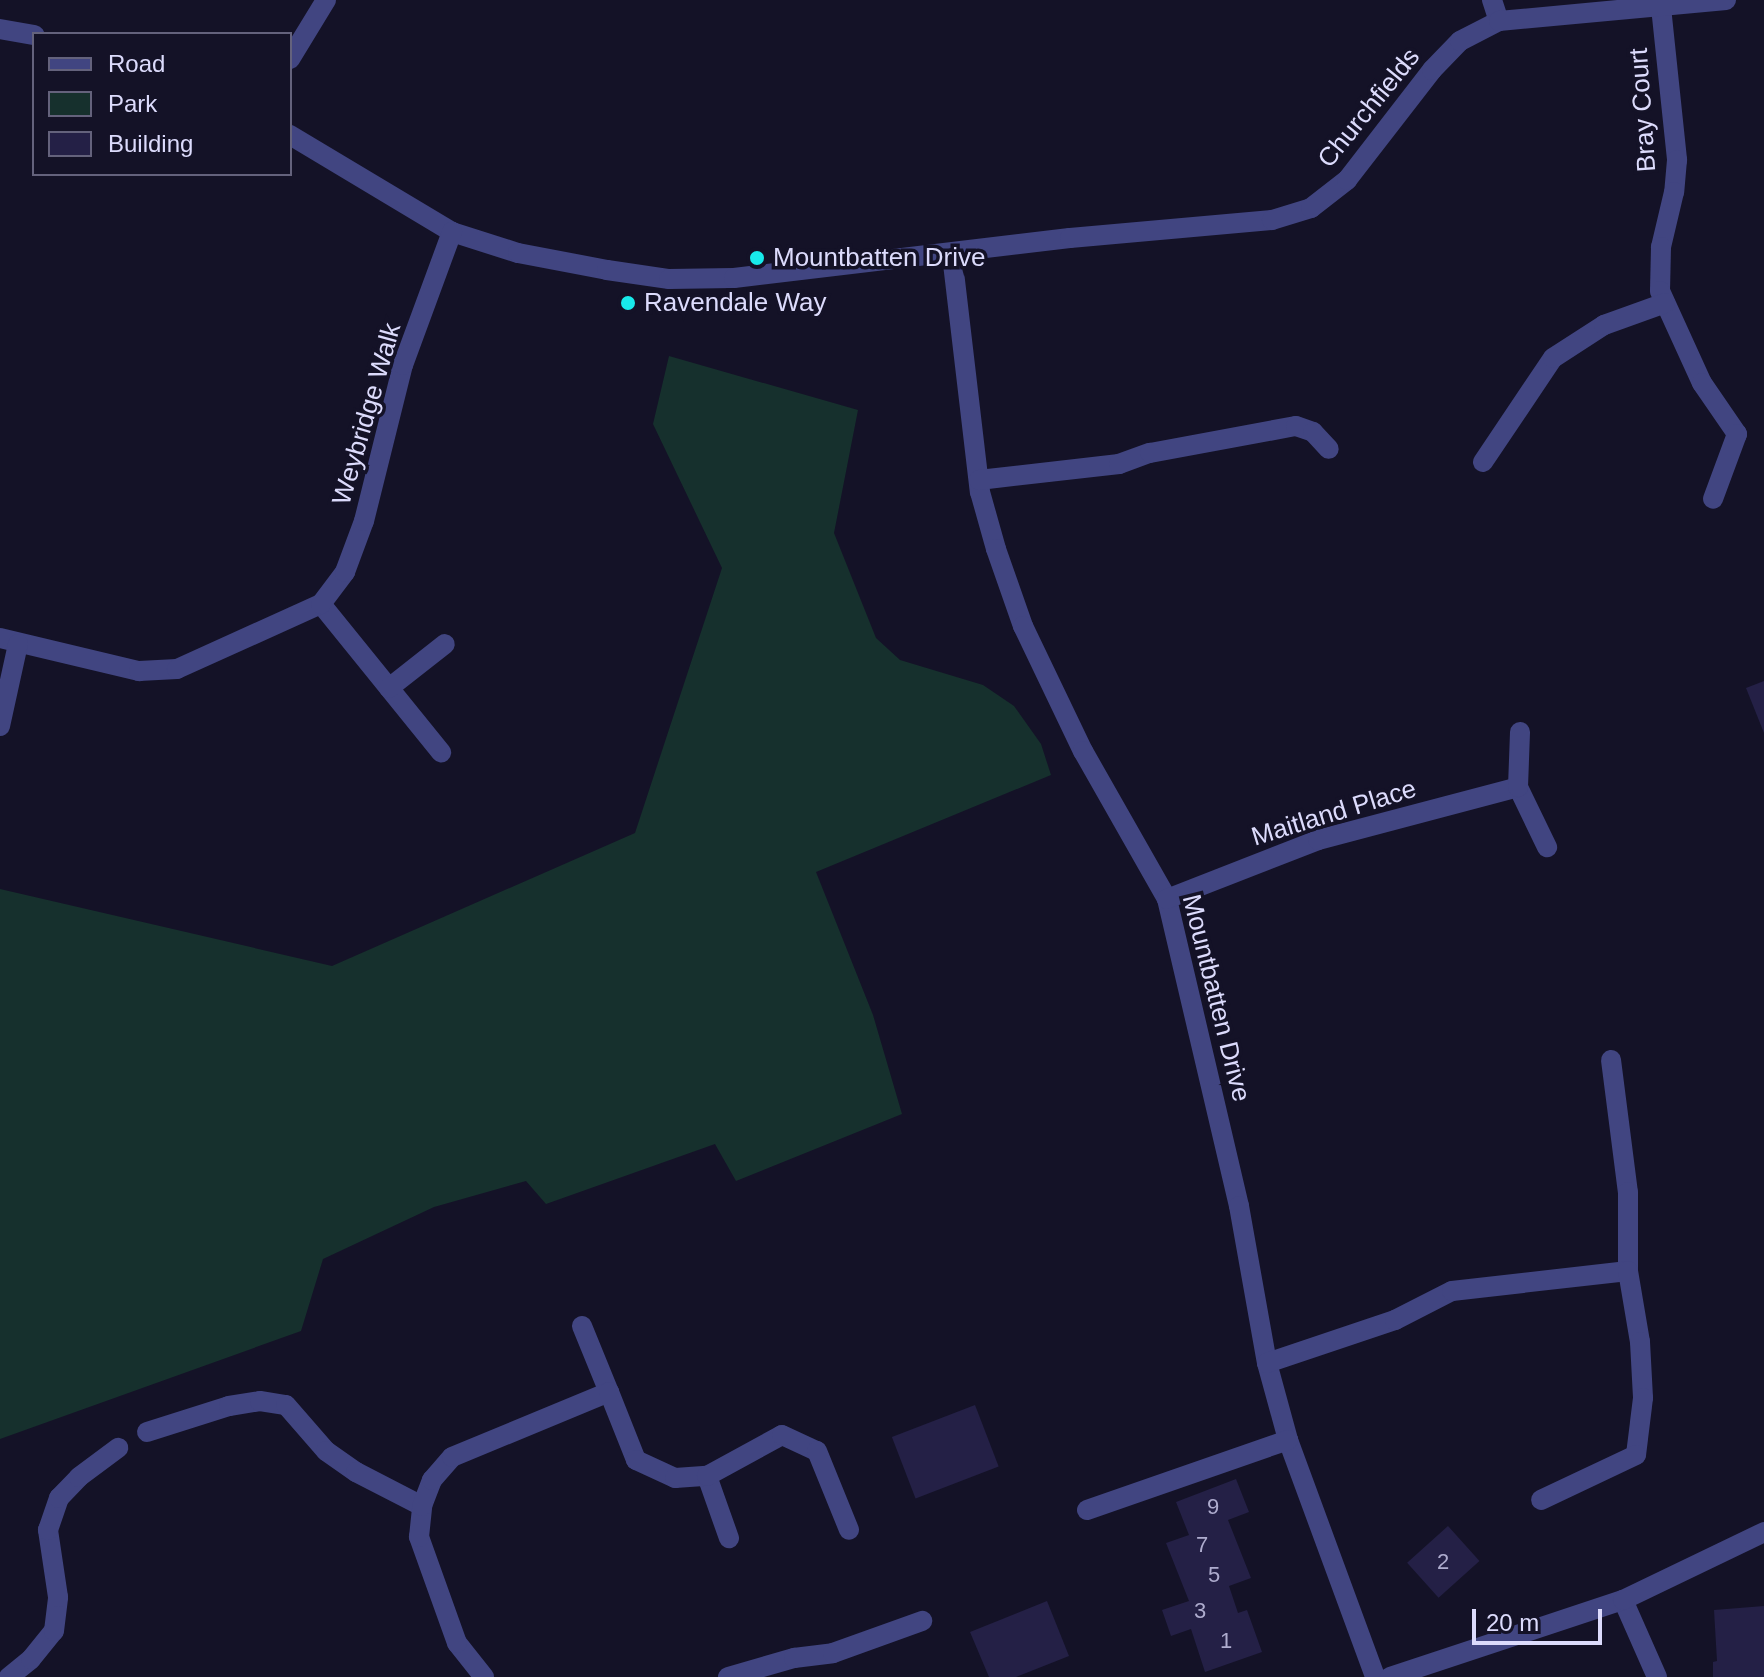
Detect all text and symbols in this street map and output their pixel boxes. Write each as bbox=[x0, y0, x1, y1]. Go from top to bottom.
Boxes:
legend bbox=[32, 32, 292, 176]
street label: Churchfields bbox=[1311, 42, 1427, 174]
street label: Bray Court bbox=[1623, 47, 1663, 173]
text: Road bbox=[108, 50, 165, 77]
text: Park bbox=[108, 90, 157, 117]
text: Building bbox=[108, 130, 193, 157]
place label: Mountbatten Drive bbox=[773, 242, 985, 274]
marker: Mountbatten Drive bbox=[748, 249, 766, 267]
place label: Ravendale Way bbox=[644, 287, 827, 319]
marker: Ravendale Way bbox=[619, 294, 637, 312]
street label: Weybridge Walk bbox=[326, 319, 408, 509]
street label: Maitland Place bbox=[1248, 773, 1420, 853]
street label: Mountbatten Drive bbox=[1175, 891, 1257, 1105]
house number: 9 bbox=[1207, 1494, 1219, 1520]
house number: 7 bbox=[1196, 1532, 1208, 1558]
house number: 2 bbox=[1437, 1549, 1449, 1575]
house number: 5 bbox=[1208, 1562, 1220, 1588]
scale bar bbox=[1476, 1593, 1606, 1643]
house number: 3 bbox=[1194, 1598, 1206, 1624]
text: 20 m bbox=[1486, 1609, 1539, 1636]
house number: 1 bbox=[1220, 1628, 1232, 1654]

